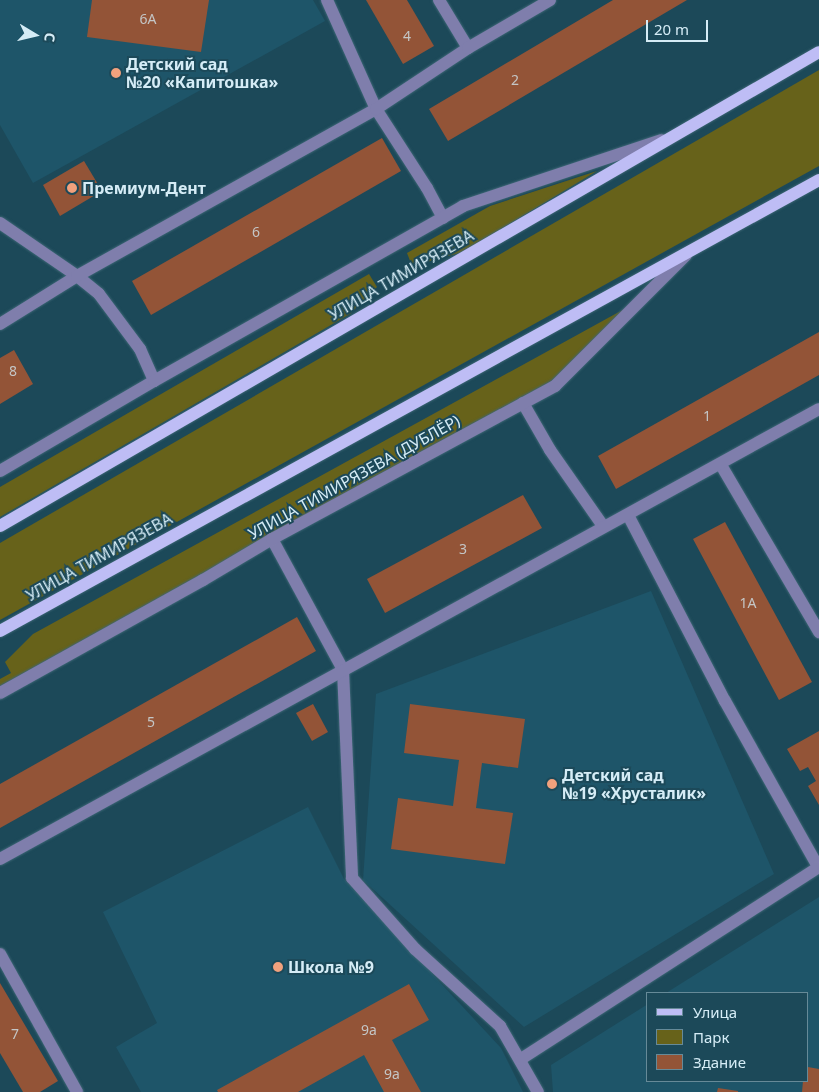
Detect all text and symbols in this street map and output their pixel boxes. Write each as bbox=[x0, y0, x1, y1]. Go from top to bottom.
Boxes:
north arrow bbox=[10, 10, 60, 60]
scale bar bbox=[649, 10, 712, 42]
house number: 6А bbox=[140, 11, 156, 27]
text: 20 m bbox=[654, 19, 689, 39]
house number: 4 bbox=[403, 28, 411, 44]
text: С bbox=[40, 31, 60, 43]
place label: Детский сад №20 «Капитошка» bbox=[126, 54, 278, 92]
marker: Детский сад №20 «Капитошка» bbox=[110, 67, 122, 79]
house number: 2 bbox=[511, 72, 519, 88]
place label: Премиум-Дент bbox=[82, 178, 206, 198]
marker: Премиум-Дент bbox=[66, 182, 78, 194]
house number: 6 bbox=[252, 224, 260, 240]
street label: УЛИЦА ТИМИРЯЗЕВА bbox=[325, 226, 477, 324]
house number: 8 bbox=[9, 363, 17, 379]
house number: 1 bbox=[703, 408, 711, 424]
street label: УЛИЦА ТИМИРЯЗЕВА (ДУБЛЁР) bbox=[245, 411, 463, 543]
street label: УЛИЦА ТИМИРЯЗЕВА bbox=[23, 509, 175, 605]
house number: 3 bbox=[459, 541, 467, 557]
house number: 1А bbox=[740, 595, 756, 611]
house number: 5 bbox=[147, 714, 155, 730]
place label: Детский сад №19 «Хрусталик» bbox=[562, 765, 706, 803]
marker: Детский сад №19 «Хрусталик» bbox=[546, 778, 558, 790]
place label: Школа №9 bbox=[288, 957, 374, 977]
marker: Школа №9 bbox=[272, 961, 284, 973]
legend bbox=[646, 992, 809, 1082]
text: Улица bbox=[693, 1002, 737, 1022]
house number: 9а bbox=[361, 1022, 377, 1038]
house number: 7 bbox=[11, 1026, 19, 1042]
text: Парк bbox=[693, 1027, 729, 1047]
text: Здание bbox=[693, 1052, 746, 1072]
house number: 9а bbox=[384, 1066, 400, 1082]

